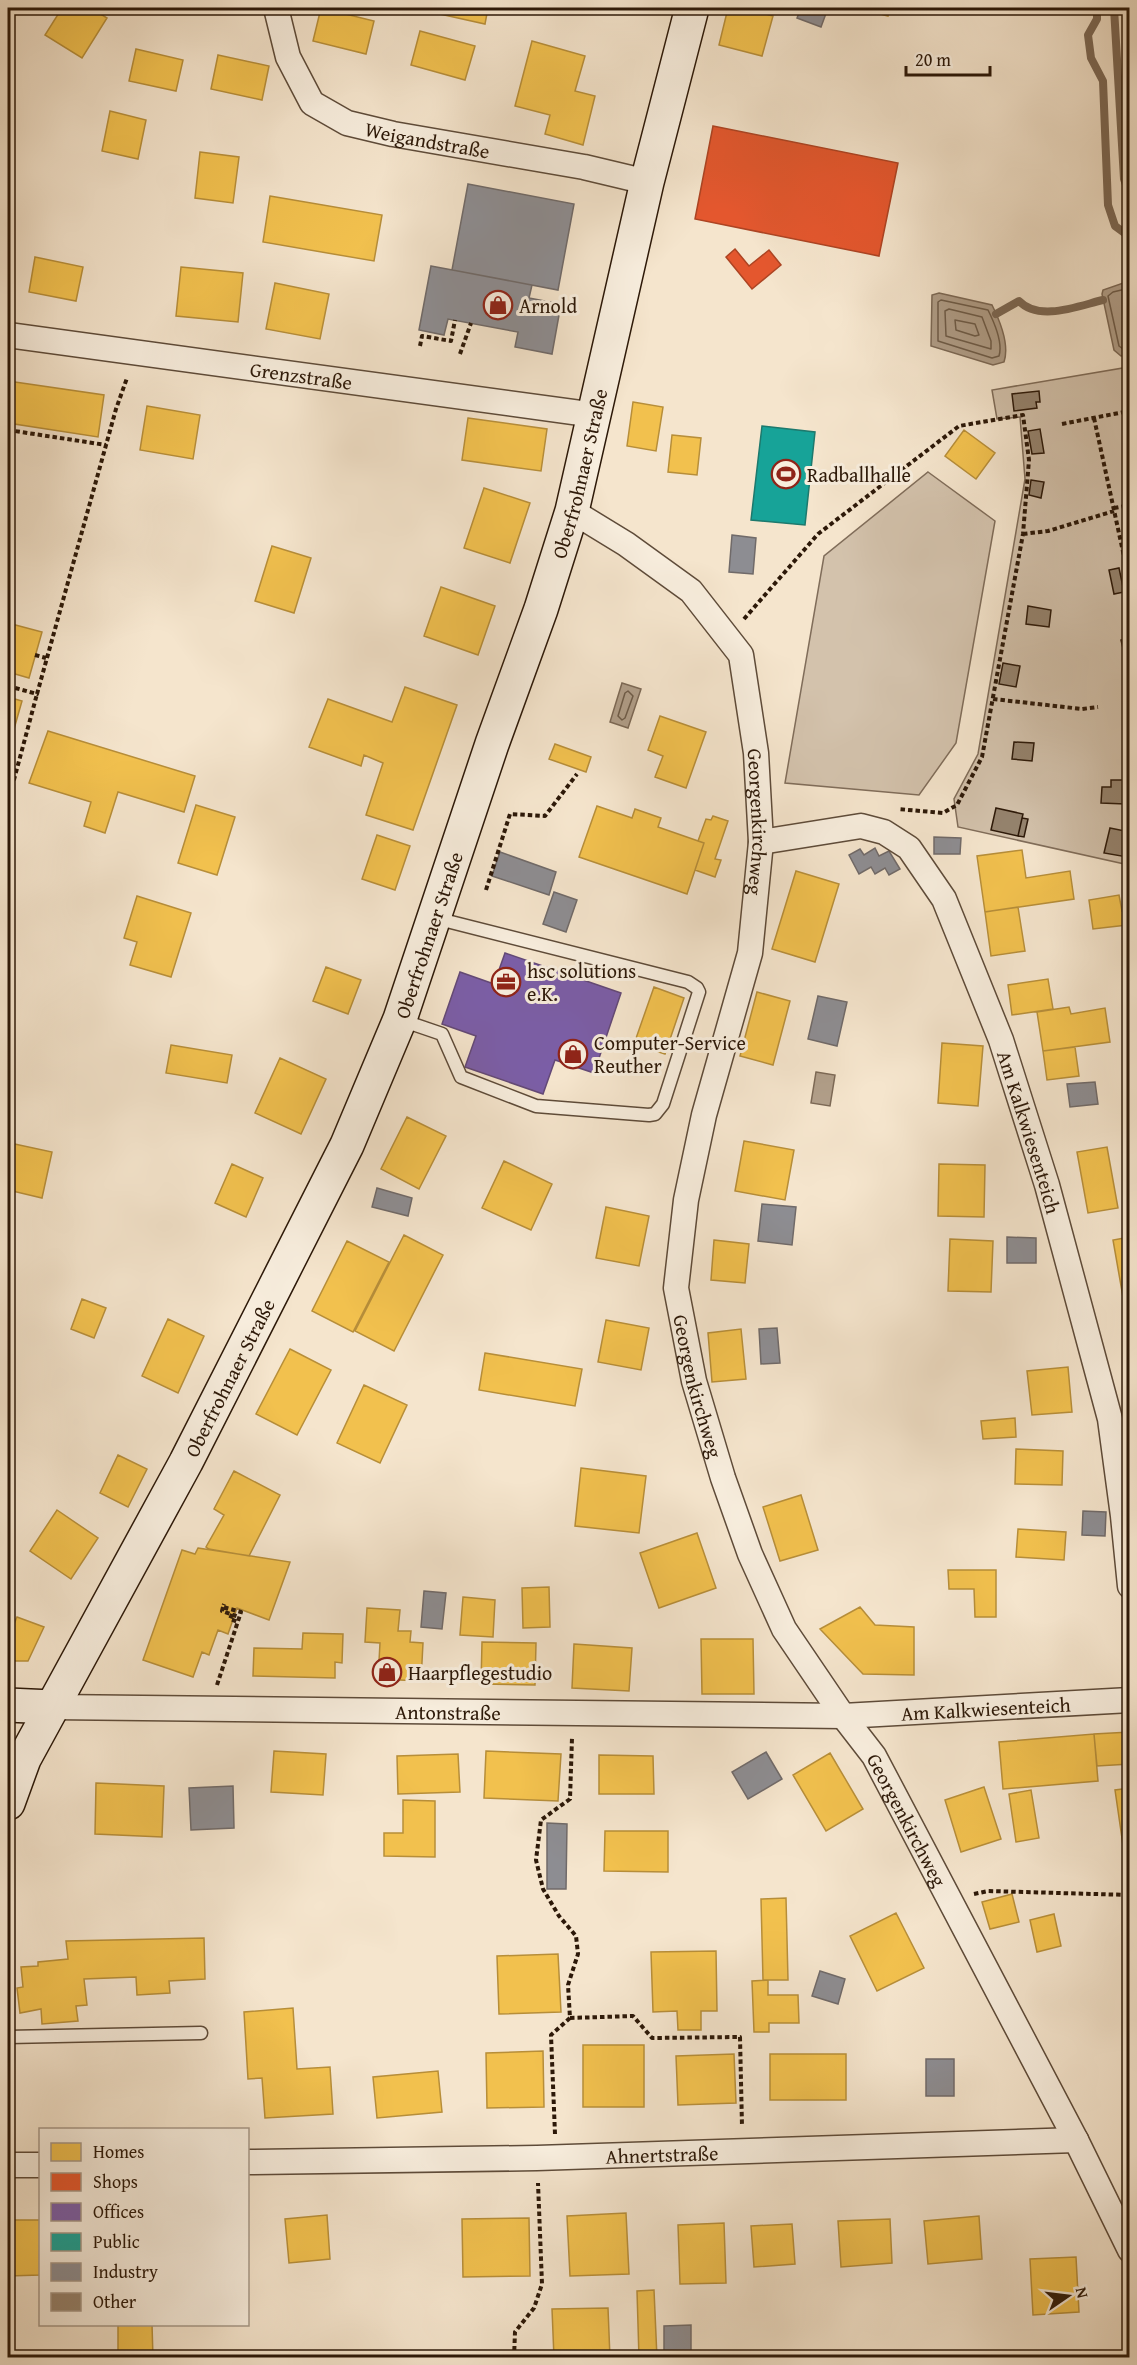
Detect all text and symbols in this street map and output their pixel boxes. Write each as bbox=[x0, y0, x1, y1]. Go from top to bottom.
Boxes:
scale bar bbox=[906, 39, 990, 77]
text: 20 m bbox=[915, 46, 951, 73]
street label: Weigandstraße bbox=[362, 113, 492, 165]
shop icon: Arnold bbox=[482, 289, 514, 321]
place label: Arnold bbox=[519, 291, 577, 320]
street label: Grenzstraße bbox=[248, 354, 354, 396]
street label: Oberfrohnaer Straße bbox=[543, 386, 614, 562]
sports icon: Radballhalle bbox=[770, 458, 802, 490]
place label: Radballhalle bbox=[807, 460, 911, 489]
street label: Georgenkirchweg bbox=[741, 748, 776, 897]
street label: Oberfrohnaer Straße bbox=[387, 848, 470, 1022]
place label: hsc solutions e.K. bbox=[527, 956, 636, 1008]
office icon: hsc solutions e.K. bbox=[490, 966, 522, 998]
place label: Computer-Service Reuther bbox=[594, 1028, 746, 1080]
shop icon: Computer-Service Reuther bbox=[557, 1038, 589, 1070]
street label: Am Kalkwiesenteich bbox=[991, 1047, 1069, 1217]
street label: Oberfrohnaer Straße bbox=[177, 1293, 281, 1462]
street label: Georgenkirchweg bbox=[667, 1312, 731, 1461]
shop icon: Haarpflegestudio bbox=[371, 1656, 403, 1688]
place label: Haarpflegestudio bbox=[408, 1658, 552, 1687]
street label: Am Kalkwiesenteich bbox=[900, 1689, 1071, 1727]
street label: Antonstraße bbox=[395, 1696, 501, 1727]
street label: Georgenkirchweg bbox=[860, 1748, 955, 1891]
legend bbox=[39, 2128, 249, 2326]
street label: Ahnertstraße bbox=[605, 2137, 719, 2170]
text: Homes bbox=[93, 2138, 144, 2165]
text: Shops bbox=[93, 2168, 138, 2195]
text: Offices bbox=[93, 2198, 144, 2225]
text: Public bbox=[93, 2228, 140, 2255]
text: Industry bbox=[93, 2258, 158, 2285]
north arrow bbox=[1038, 2266, 1098, 2326]
text: N bbox=[1070, 2284, 1096, 2301]
text: Other bbox=[93, 2288, 137, 2315]

